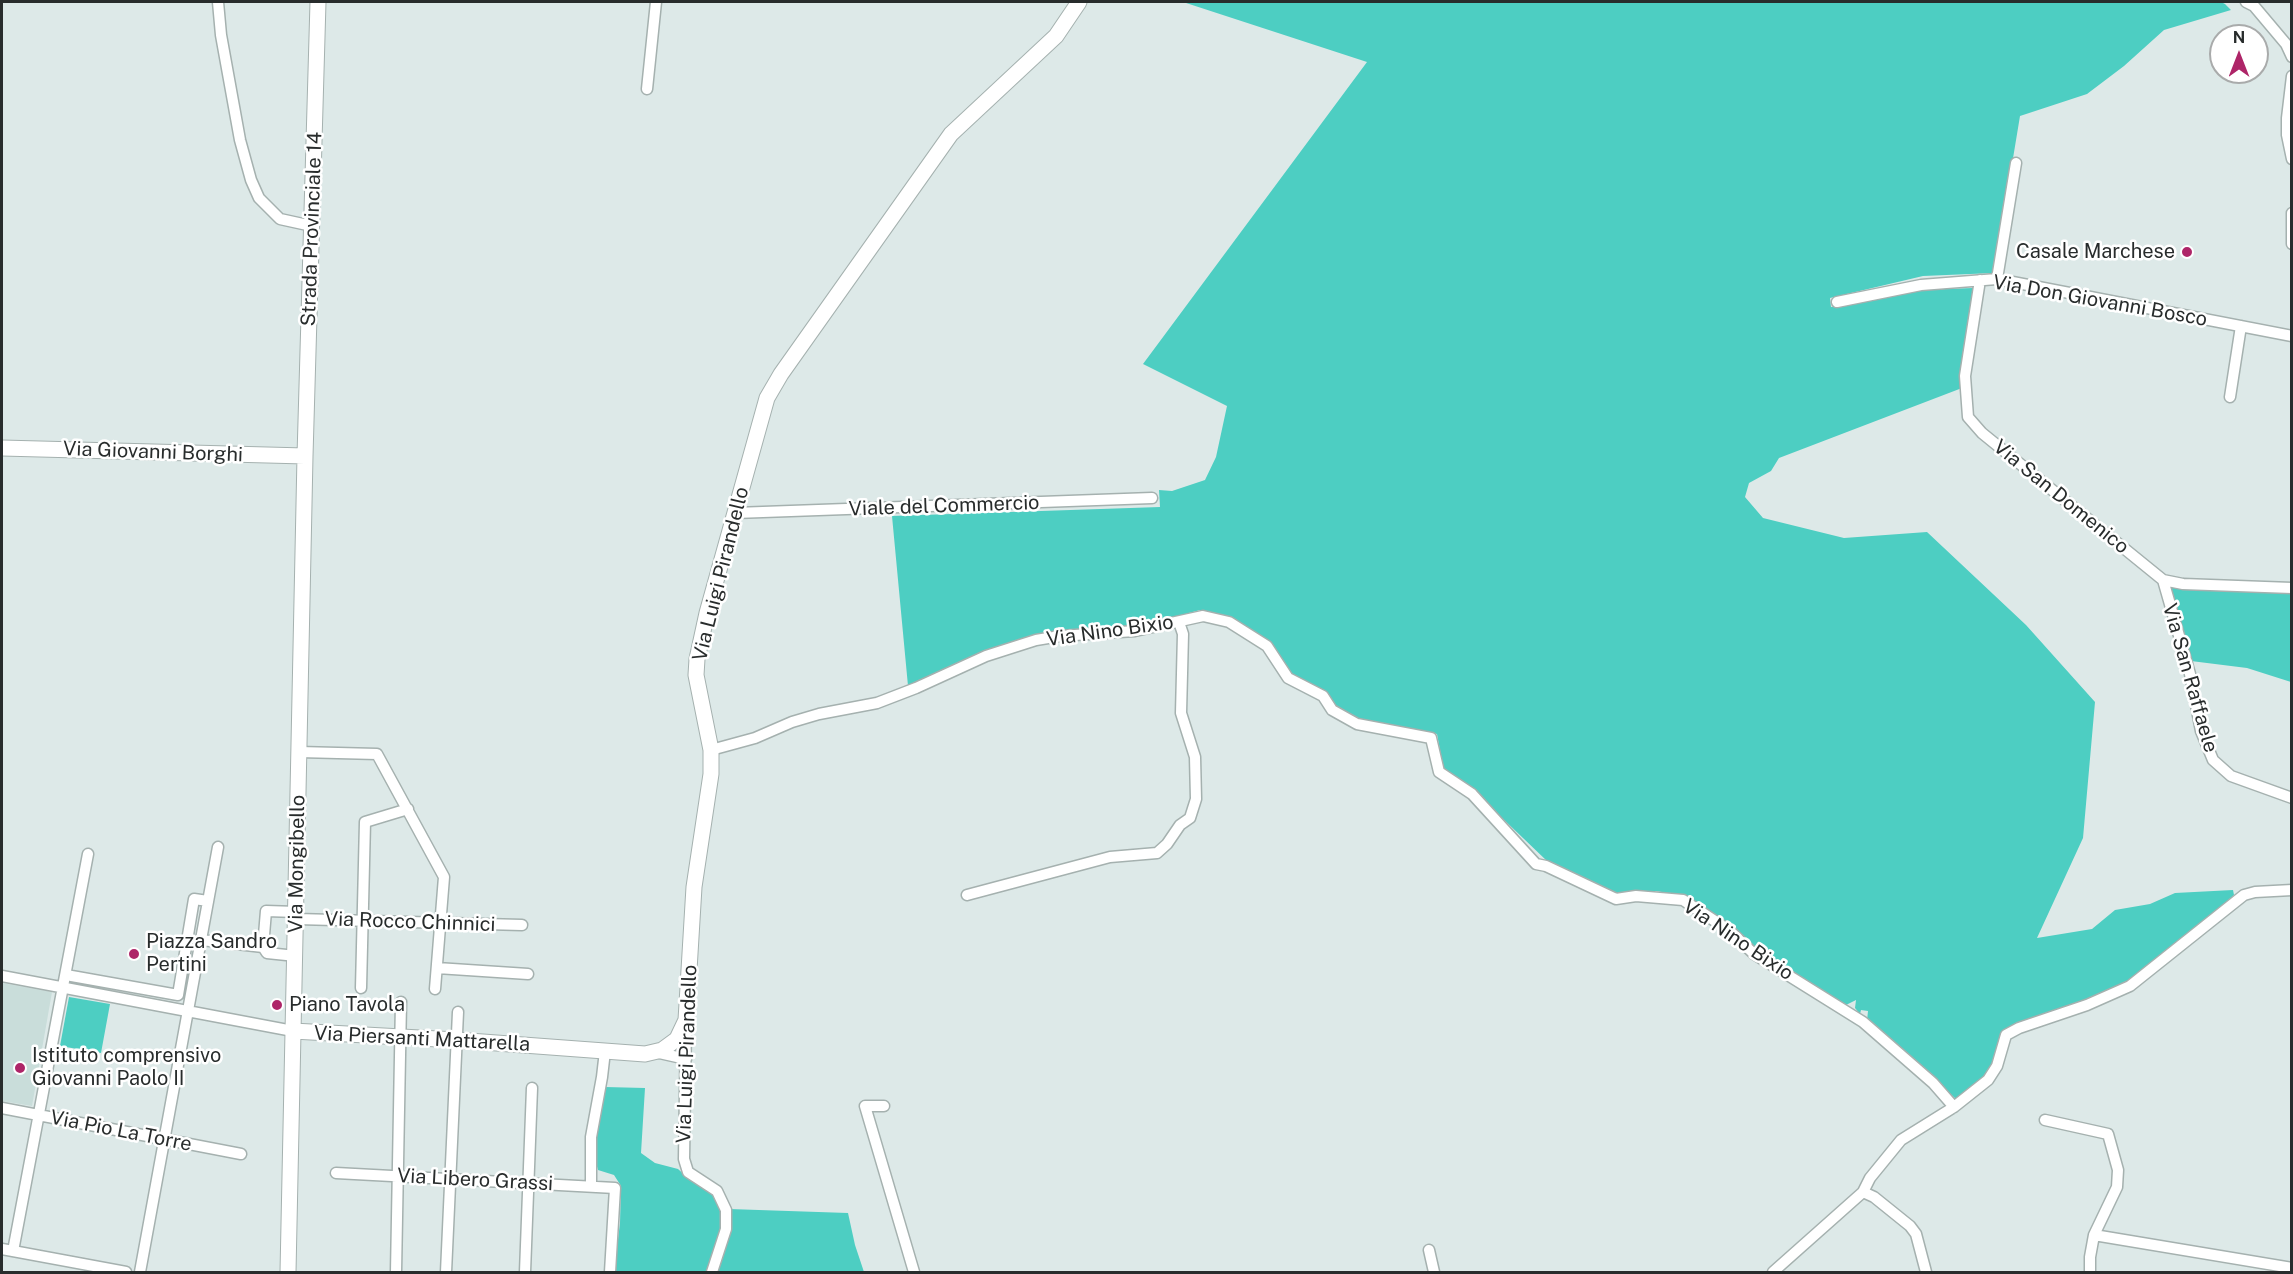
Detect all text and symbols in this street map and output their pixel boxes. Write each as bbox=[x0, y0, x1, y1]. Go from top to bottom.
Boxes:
north arrow bbox=[2209, 24, 2269, 84]
text: N bbox=[2233, 28, 2245, 47]
street label: Strada Provinciale 14 bbox=[297, 131, 327, 327]
place label: Casale Marchese bbox=[2016, 240, 2175, 264]
marker: Casale Marchese bbox=[2180, 245, 2194, 259]
street label: Via Don Giovanni Bosco bbox=[1991, 270, 2209, 332]
street label: Via San Domenico bbox=[1988, 435, 2134, 559]
street label: Via Giovanni Borghi bbox=[63, 437, 243, 467]
street label: Via Luigi Pirandello bbox=[688, 484, 754, 664]
street label: Viale del Commercio bbox=[848, 491, 1040, 521]
street label: Via San Raffaele bbox=[2157, 601, 2223, 755]
street label: Via Nino Bixio bbox=[1045, 610, 1175, 652]
street label: Via Mongibello bbox=[284, 795, 310, 933]
street label: Via Nino Bixio bbox=[1678, 894, 1798, 986]
street label: Via Rocco Chinnici bbox=[324, 907, 496, 937]
place label: Piazza Sandro Pertini bbox=[146, 930, 277, 977]
marker: Piazza Sandro Pertini bbox=[127, 947, 141, 961]
street label: Via Luigi Pirandello bbox=[672, 964, 702, 1144]
place label: Piano Tavola bbox=[289, 993, 405, 1017]
marker: Piano Tavola bbox=[270, 998, 284, 1012]
street label: Via Piersanti Mattarella bbox=[313, 1021, 531, 1057]
place label: Istituto comprensivo Giovanni Paolo II bbox=[32, 1044, 221, 1091]
marker: Istituto comprensivo Giovanni Paolo II bbox=[13, 1061, 27, 1075]
street label: Via Pio La Torre bbox=[48, 1105, 194, 1157]
street label: Via Libero Grassi bbox=[396, 1164, 554, 1196]

